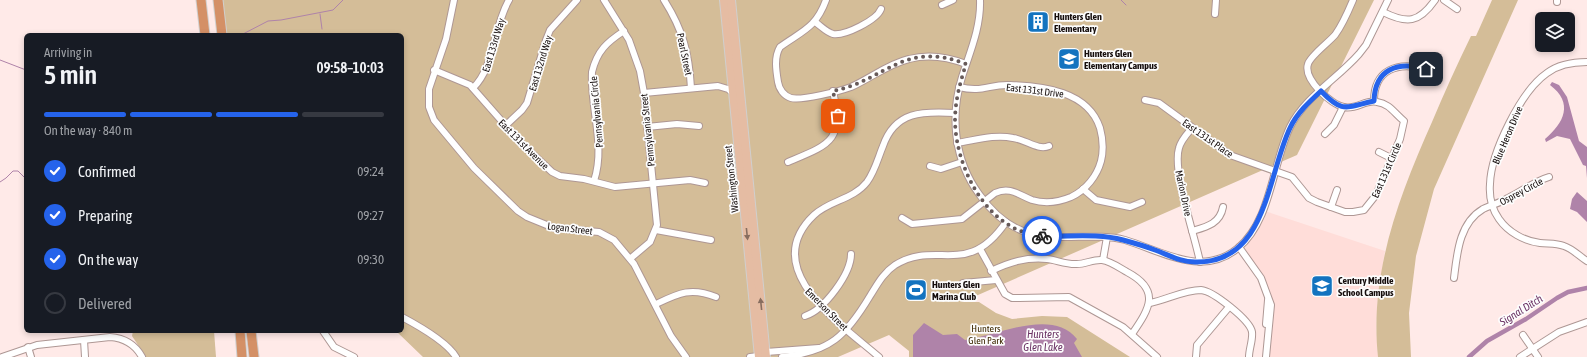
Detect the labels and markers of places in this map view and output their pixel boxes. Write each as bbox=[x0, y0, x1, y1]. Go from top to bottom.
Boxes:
building icon: Hunters Glen Elementary bbox=[1025, 9, 1051, 35]
place label: Hunters Glen Elementary bbox=[1054, 11, 1102, 34]
school or university icon: Hunters Glen Elementary Campus bbox=[1056, 46, 1082, 72]
place label: Hunters Glen Elementary Campus bbox=[1084, 48, 1158, 71]
pin bbox=[1409, 52, 1443, 86]
pin bbox=[821, 99, 855, 133]
school or university icon: Century Middle School Campus bbox=[1309, 273, 1335, 299]
place label: Century Middle School Campus bbox=[1338, 275, 1394, 298]
sports icon: Hunters Glen Marina Club bbox=[903, 277, 929, 303]
place label: Hunters Glen Marina Club bbox=[932, 279, 980, 302]

